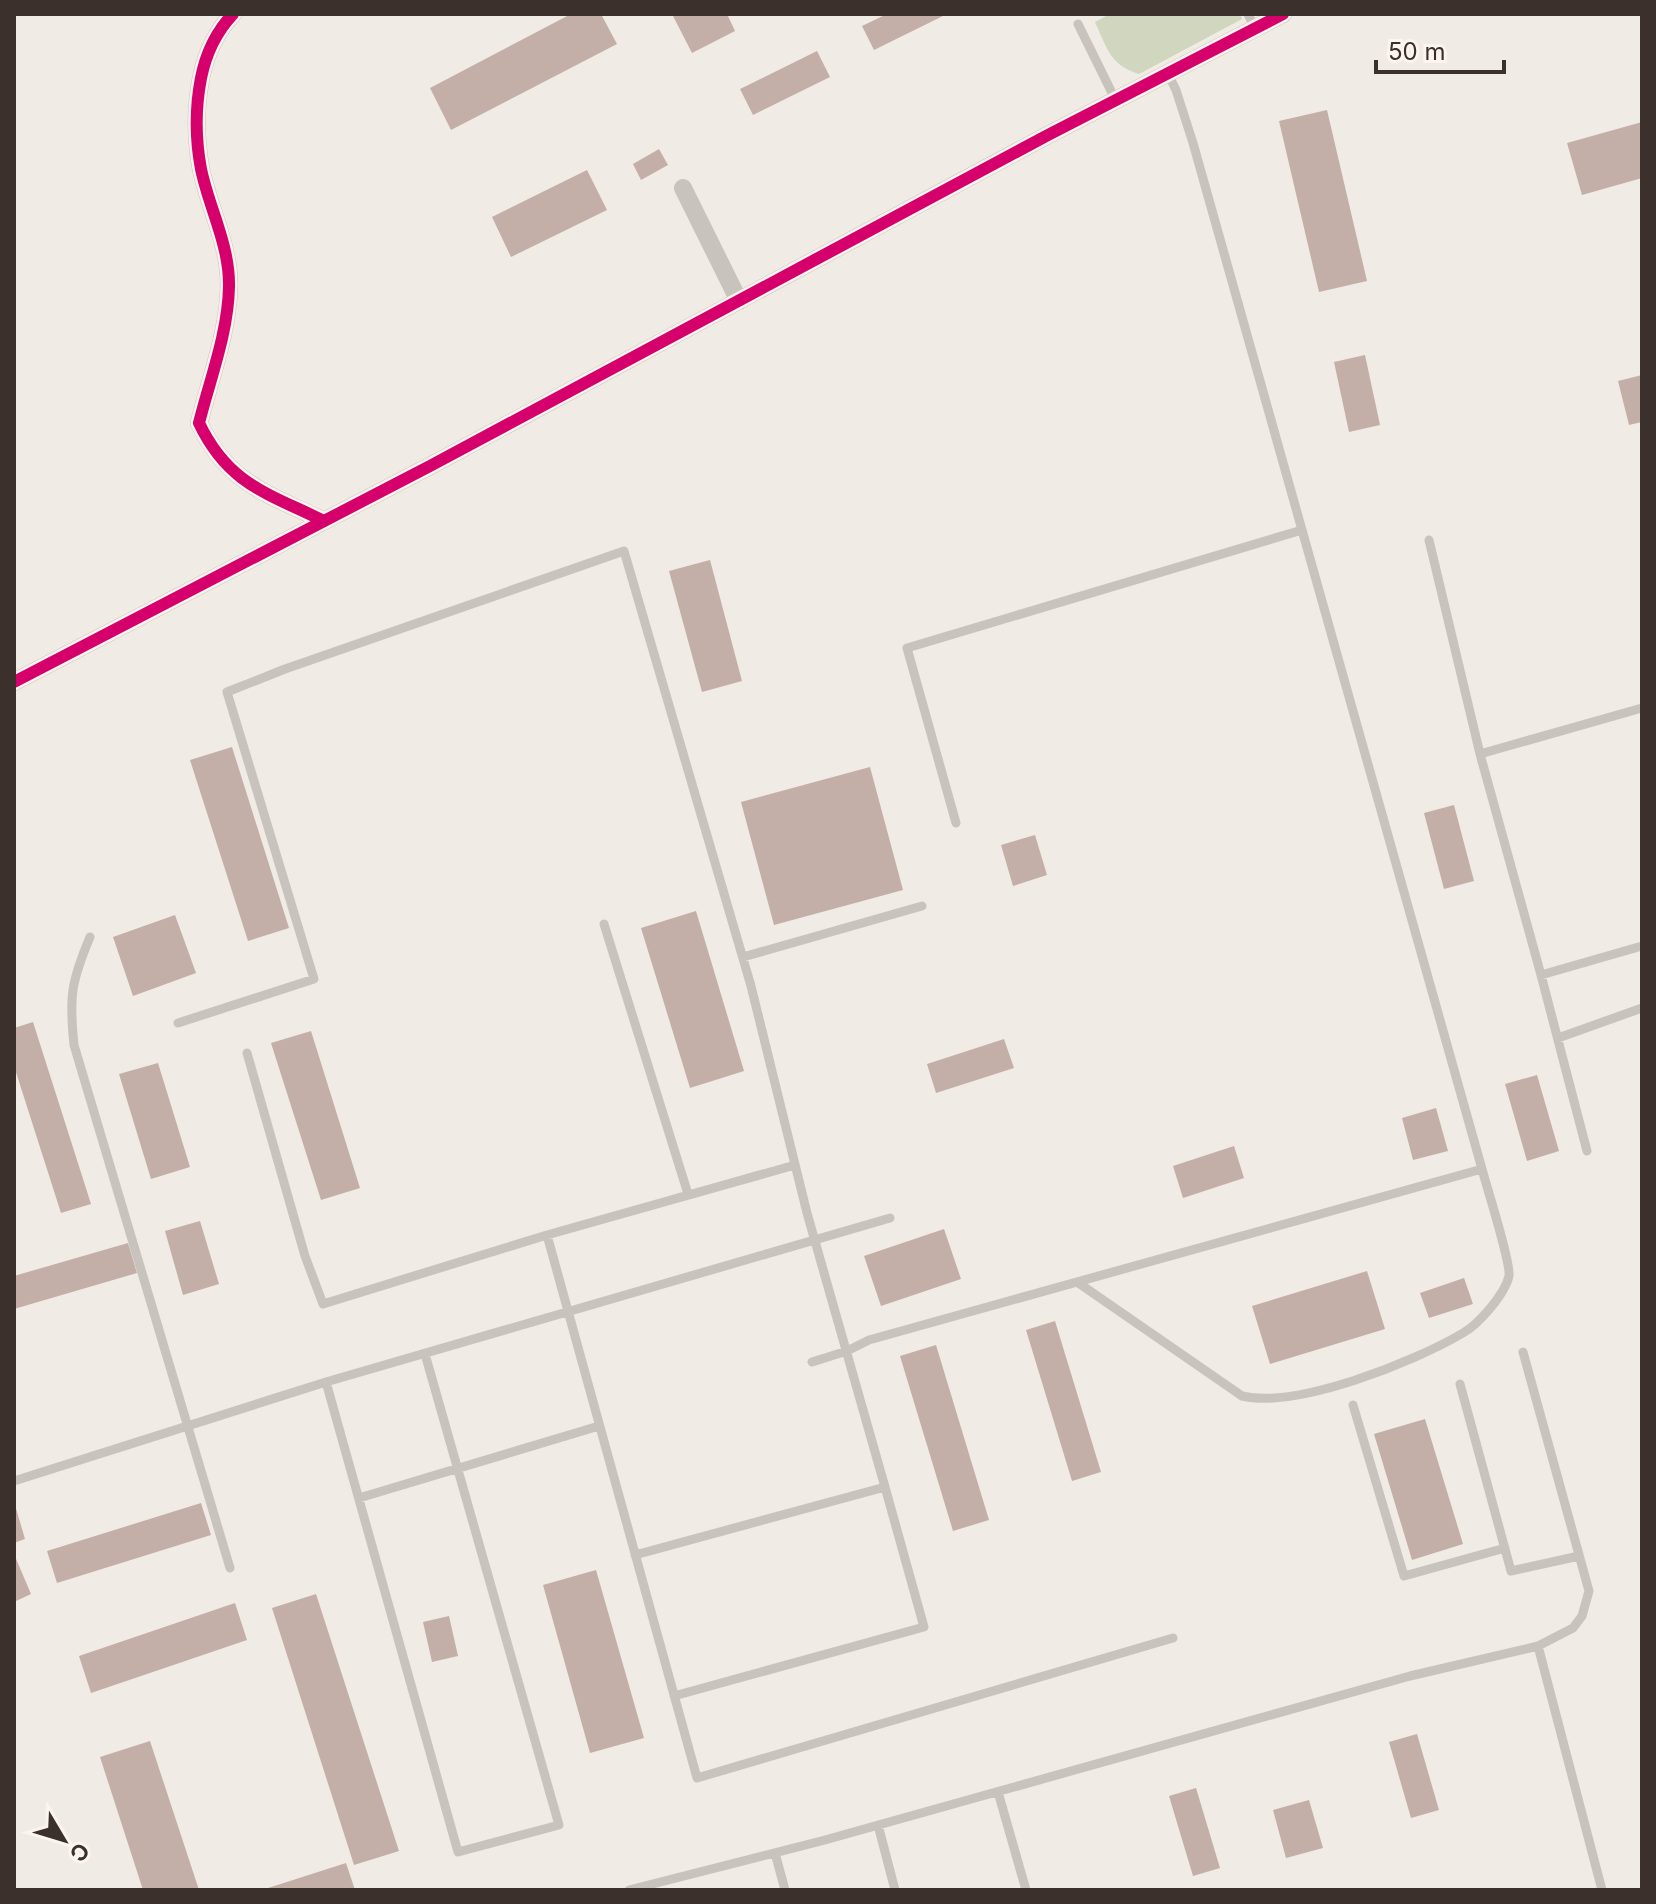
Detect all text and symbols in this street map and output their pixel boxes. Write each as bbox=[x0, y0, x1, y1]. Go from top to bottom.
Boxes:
scale bar bbox=[1376, 24, 1504, 74]
text: 50 m bbox=[1388, 37, 1446, 66]
north arrow bbox=[24, 1800, 104, 1880]
text: С bbox=[65, 1838, 95, 1867]

